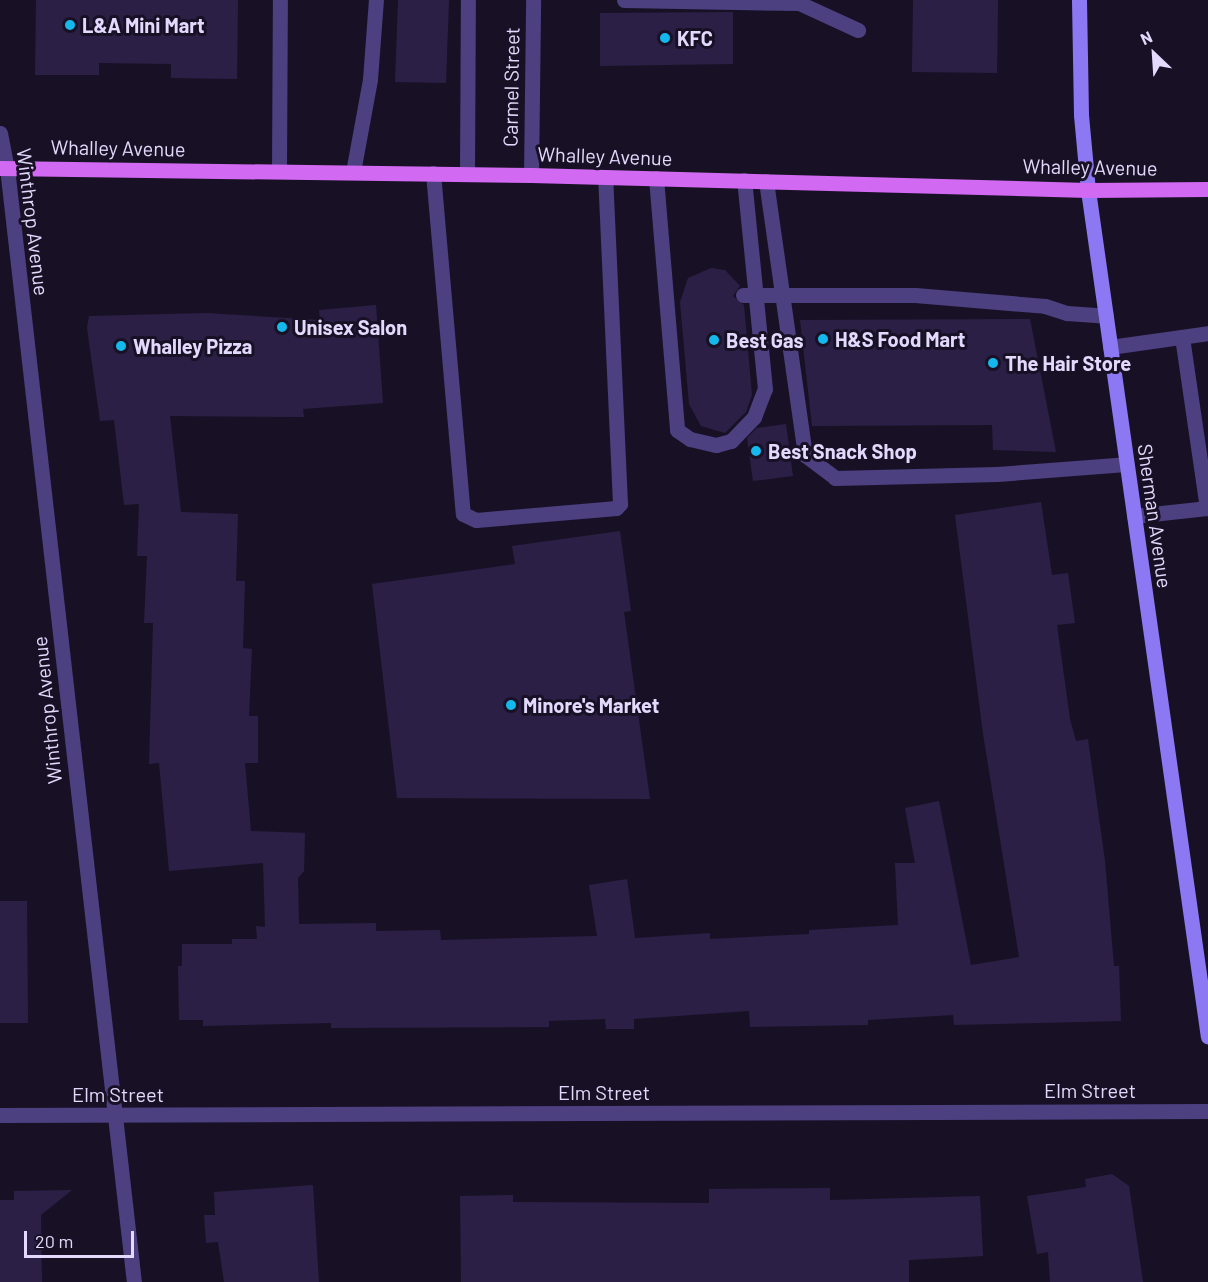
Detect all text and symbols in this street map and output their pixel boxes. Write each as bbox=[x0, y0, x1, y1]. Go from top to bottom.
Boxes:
place label: L&A Mini Mart bbox=[82, 13, 205, 37]
marker: L&A Mini Mart bbox=[63, 18, 77, 32]
north arrow bbox=[1124, 24, 1184, 84]
place label: KFC bbox=[677, 26, 713, 50]
text: N bbox=[1137, 26, 1155, 48]
street label: Carmel Street bbox=[498, 27, 524, 147]
marker: KFC bbox=[658, 31, 672, 45]
street label: Whalley Avenue bbox=[50, 135, 186, 161]
street label: Whalley Avenue bbox=[537, 142, 673, 170]
street label: Winthrop Avenue bbox=[12, 147, 54, 297]
street label: Whalley Avenue bbox=[1022, 154, 1158, 180]
place label: Unisex Salon bbox=[294, 315, 407, 339]
marker: Unisex Salon bbox=[275, 320, 289, 334]
place label: H&S Food Mart bbox=[835, 327, 965, 351]
place label: Best Gas bbox=[726, 328, 804, 352]
marker: H&S Food Mart bbox=[816, 332, 830, 346]
marker: Best Gas bbox=[707, 333, 721, 347]
place label: Whalley Pizza bbox=[133, 334, 252, 358]
marker: Whalley Pizza bbox=[114, 339, 128, 353]
place label: The Hair Store bbox=[1005, 351, 1131, 375]
marker: The Hair Store bbox=[986, 356, 1000, 370]
place label: Best Snack Shop bbox=[768, 439, 917, 463]
street label: Sherman Avenue bbox=[1133, 442, 1177, 590]
marker: Best Snack Shop bbox=[749, 444, 763, 458]
street label: Winthrop Avenue bbox=[27, 635, 67, 785]
place label: Minore's Market bbox=[523, 693, 659, 717]
marker: Minore's Market bbox=[504, 698, 518, 712]
street label: Elm Street bbox=[1044, 1078, 1136, 1102]
street label: Elm Street bbox=[558, 1080, 650, 1104]
street label: Elm Street bbox=[72, 1082, 164, 1106]
scale bar bbox=[27, 1219, 136, 1257]
text: 20 m bbox=[35, 1230, 73, 1252]

